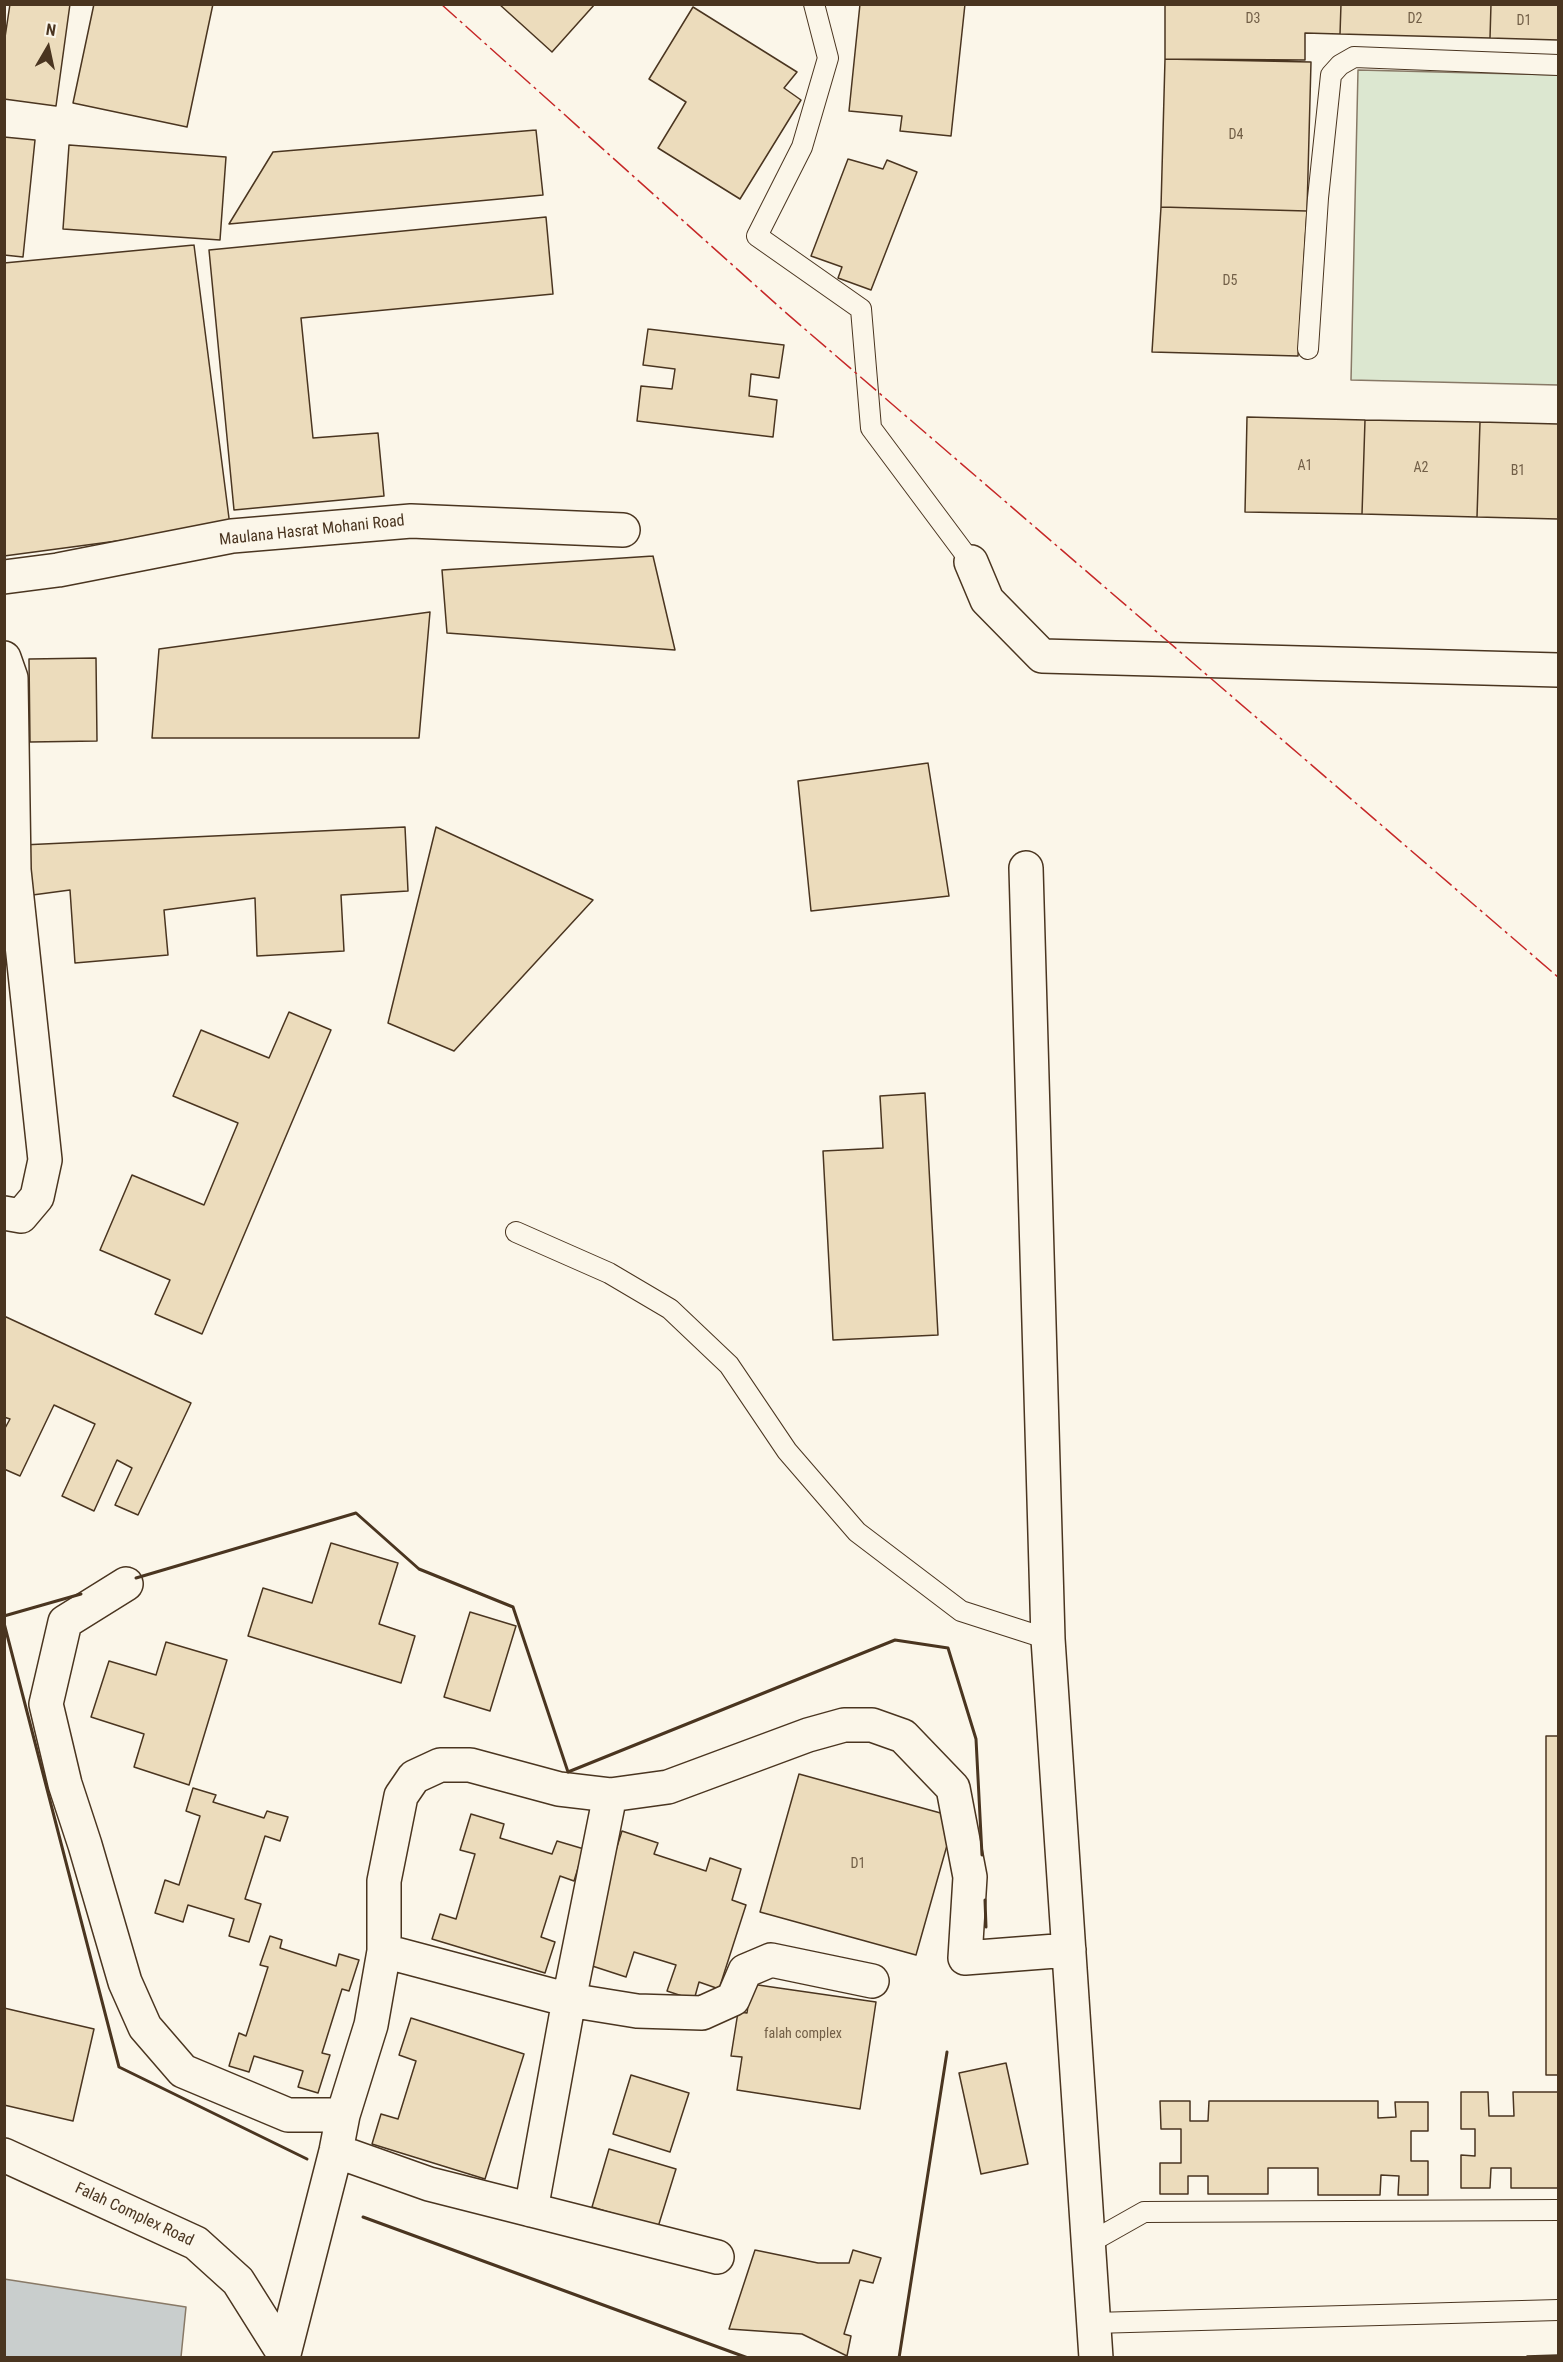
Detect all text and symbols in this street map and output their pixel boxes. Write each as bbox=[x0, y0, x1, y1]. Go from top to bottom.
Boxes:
house number: D3 bbox=[1246, 11, 1260, 27]
house number: D2 bbox=[1408, 11, 1422, 27]
house number: D1 bbox=[1517, 13, 1531, 29]
north arrow bbox=[18, 18, 78, 78]
text: N bbox=[45, 20, 57, 40]
house number: D4 bbox=[1229, 127, 1243, 143]
house number: D5 bbox=[1223, 273, 1237, 289]
house number: A1 bbox=[1298, 458, 1312, 474]
house number: A2 bbox=[1414, 460, 1428, 476]
house number: B1 bbox=[1511, 463, 1525, 479]
street label: Maulana Hasrat Mohani Road bbox=[218, 512, 406, 550]
house number: D1 bbox=[851, 1856, 865, 1872]
house number: falah complex bbox=[764, 2026, 842, 2042]
street label: Falah Complex Road bbox=[72, 2179, 196, 2251]

